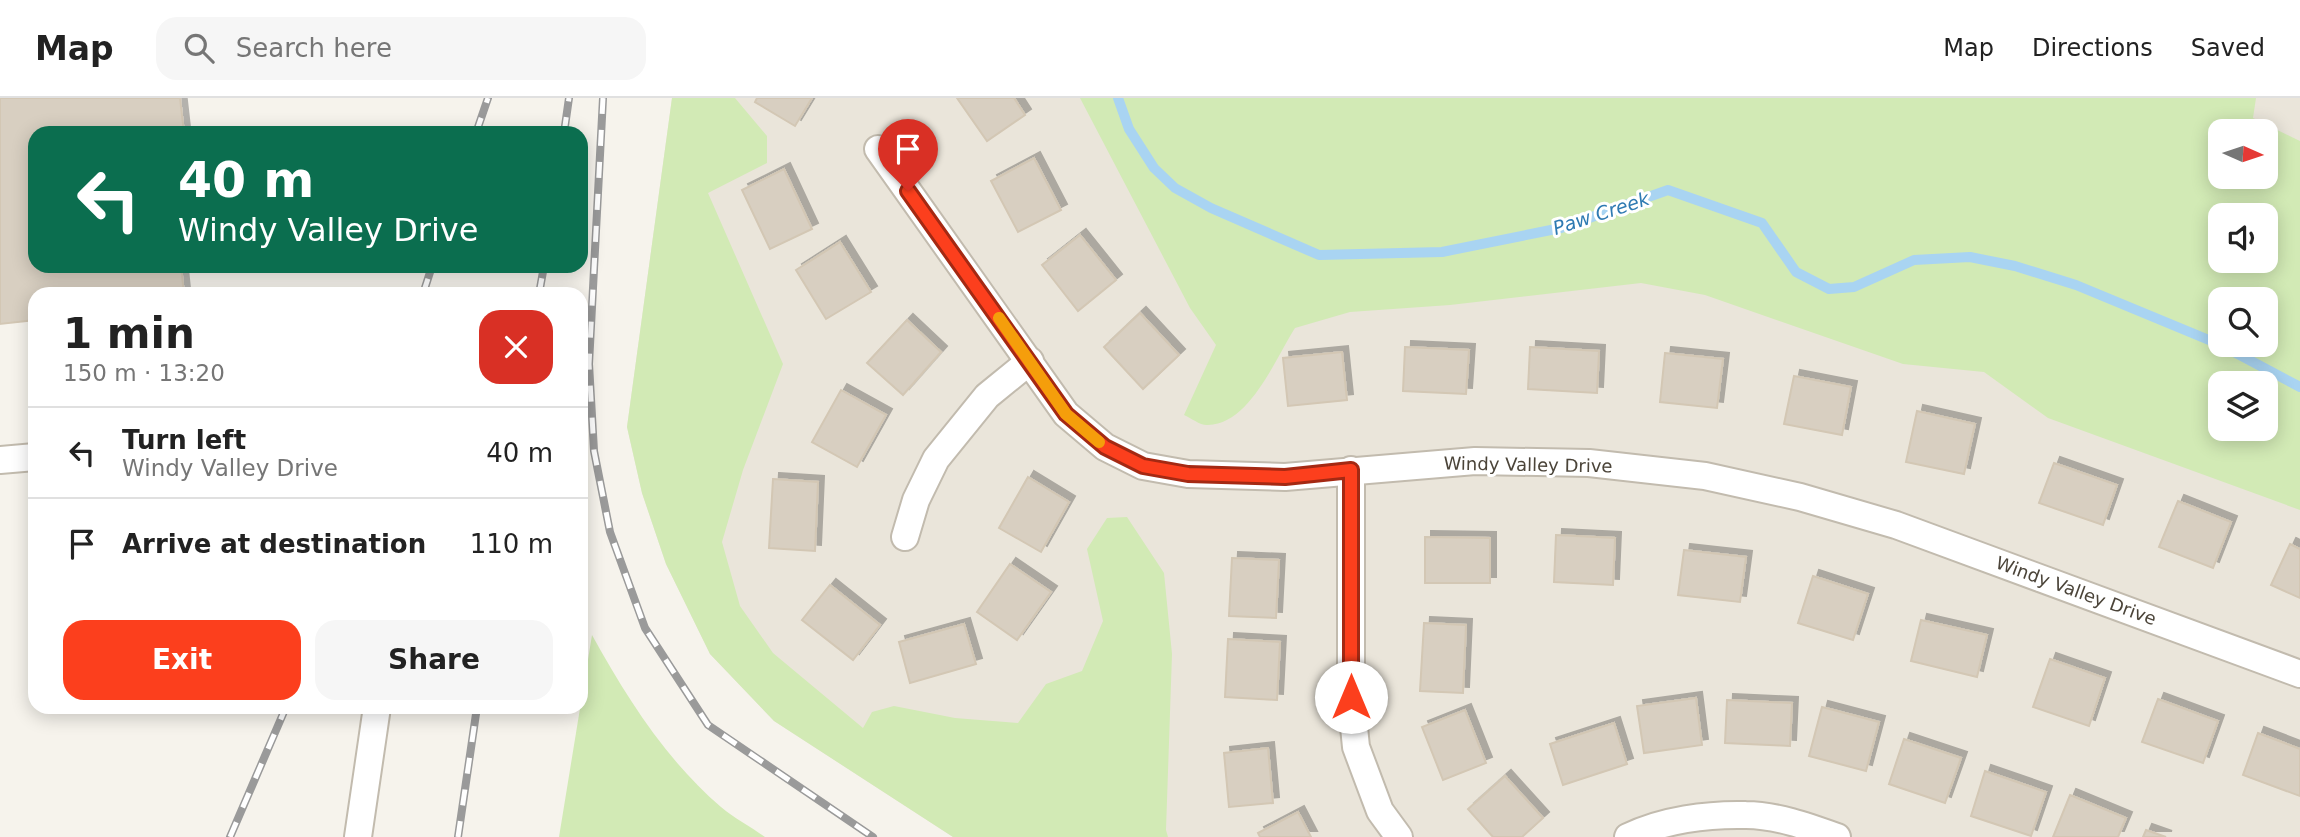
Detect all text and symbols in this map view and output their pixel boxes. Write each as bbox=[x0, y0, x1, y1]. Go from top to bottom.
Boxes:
search box bbox=[156, 17, 646, 80]
text: Map bbox=[35, 29, 114, 68]
icon: search bbox=[180, 29, 218, 67]
text: Search here bbox=[236, 33, 392, 63]
text: Map bbox=[1943, 34, 1994, 62]
text: Directions bbox=[2032, 34, 2153, 62]
text: Saved bbox=[2191, 34, 2265, 62]
pin bbox=[878, 119, 938, 191]
north arrow bbox=[2208, 119, 2278, 189]
map controls bbox=[2208, 119, 2278, 441]
icon: arrive bbox=[889, 130, 927, 168]
text: 40 m bbox=[178, 152, 314, 209]
icon: left bbox=[63, 154, 154, 245]
water label: Paw Creek bbox=[1550, 187, 1653, 239]
button: sound bbox=[2208, 203, 2278, 273]
text: Windy Valley Drive bbox=[178, 211, 478, 249]
button: search bbox=[2208, 287, 2278, 357]
text: 1 min bbox=[63, 309, 195, 358]
button: close bbox=[479, 310, 553, 384]
text: 150 m · 13:20 bbox=[63, 360, 225, 386]
button: layers bbox=[2208, 371, 2278, 441]
text: Turn left bbox=[122, 425, 246, 455]
icon: left bbox=[63, 434, 101, 472]
text: 40 m bbox=[486, 438, 553, 468]
street label: Windy Valley Drive bbox=[1443, 453, 1613, 476]
text: Windy Valley Drive bbox=[122, 455, 338, 481]
icon: arrive bbox=[63, 525, 101, 563]
text: Arrive at destination bbox=[122, 529, 426, 559]
text: 110 m bbox=[470, 529, 553, 559]
street label: Windy Valley Drive bbox=[1993, 552, 2159, 629]
button: Exit bbox=[63, 620, 301, 700]
button: Share bbox=[315, 620, 553, 700]
position arrow bbox=[1314, 660, 1388, 734]

